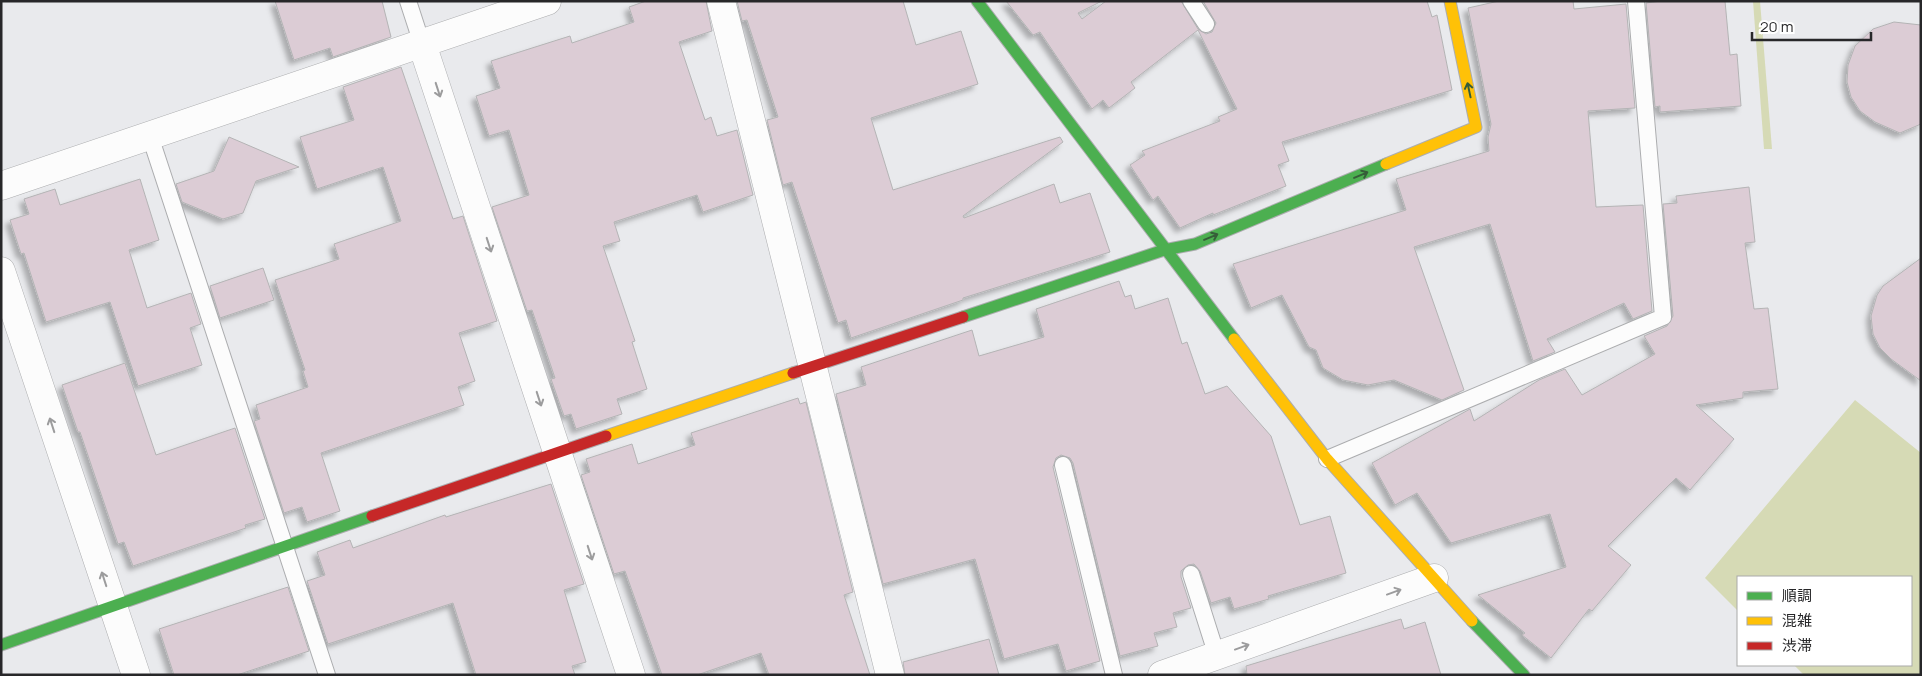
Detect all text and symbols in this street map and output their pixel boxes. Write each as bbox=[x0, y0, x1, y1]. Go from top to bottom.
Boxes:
scale bar bbox=[1752, 10, 1871, 42]
text: 20 m bbox=[1760, 16, 1793, 37]
one-way arrow bbox=[433, 82, 443, 98]
one-way arrow bbox=[1463, 83, 1473, 99]
one-way arrow bbox=[1353, 169, 1368, 179]
one-way arrow bbox=[1203, 232, 1218, 241]
one-way arrow bbox=[484, 236, 494, 252]
one-way arrow bbox=[535, 391, 545, 407]
one-way arrow bbox=[47, 417, 57, 433]
one-way arrow bbox=[586, 545, 596, 561]
one-way arrow bbox=[99, 572, 108, 587]
legend bbox=[1737, 576, 1912, 666]
text: 順調 bbox=[1782, 585, 1812, 606]
one-way arrow bbox=[1386, 587, 1402, 596]
text: 混雑 bbox=[1782, 610, 1812, 631]
text: 渋滞 bbox=[1782, 635, 1812, 656]
one-way arrow bbox=[1233, 642, 1249, 651]

